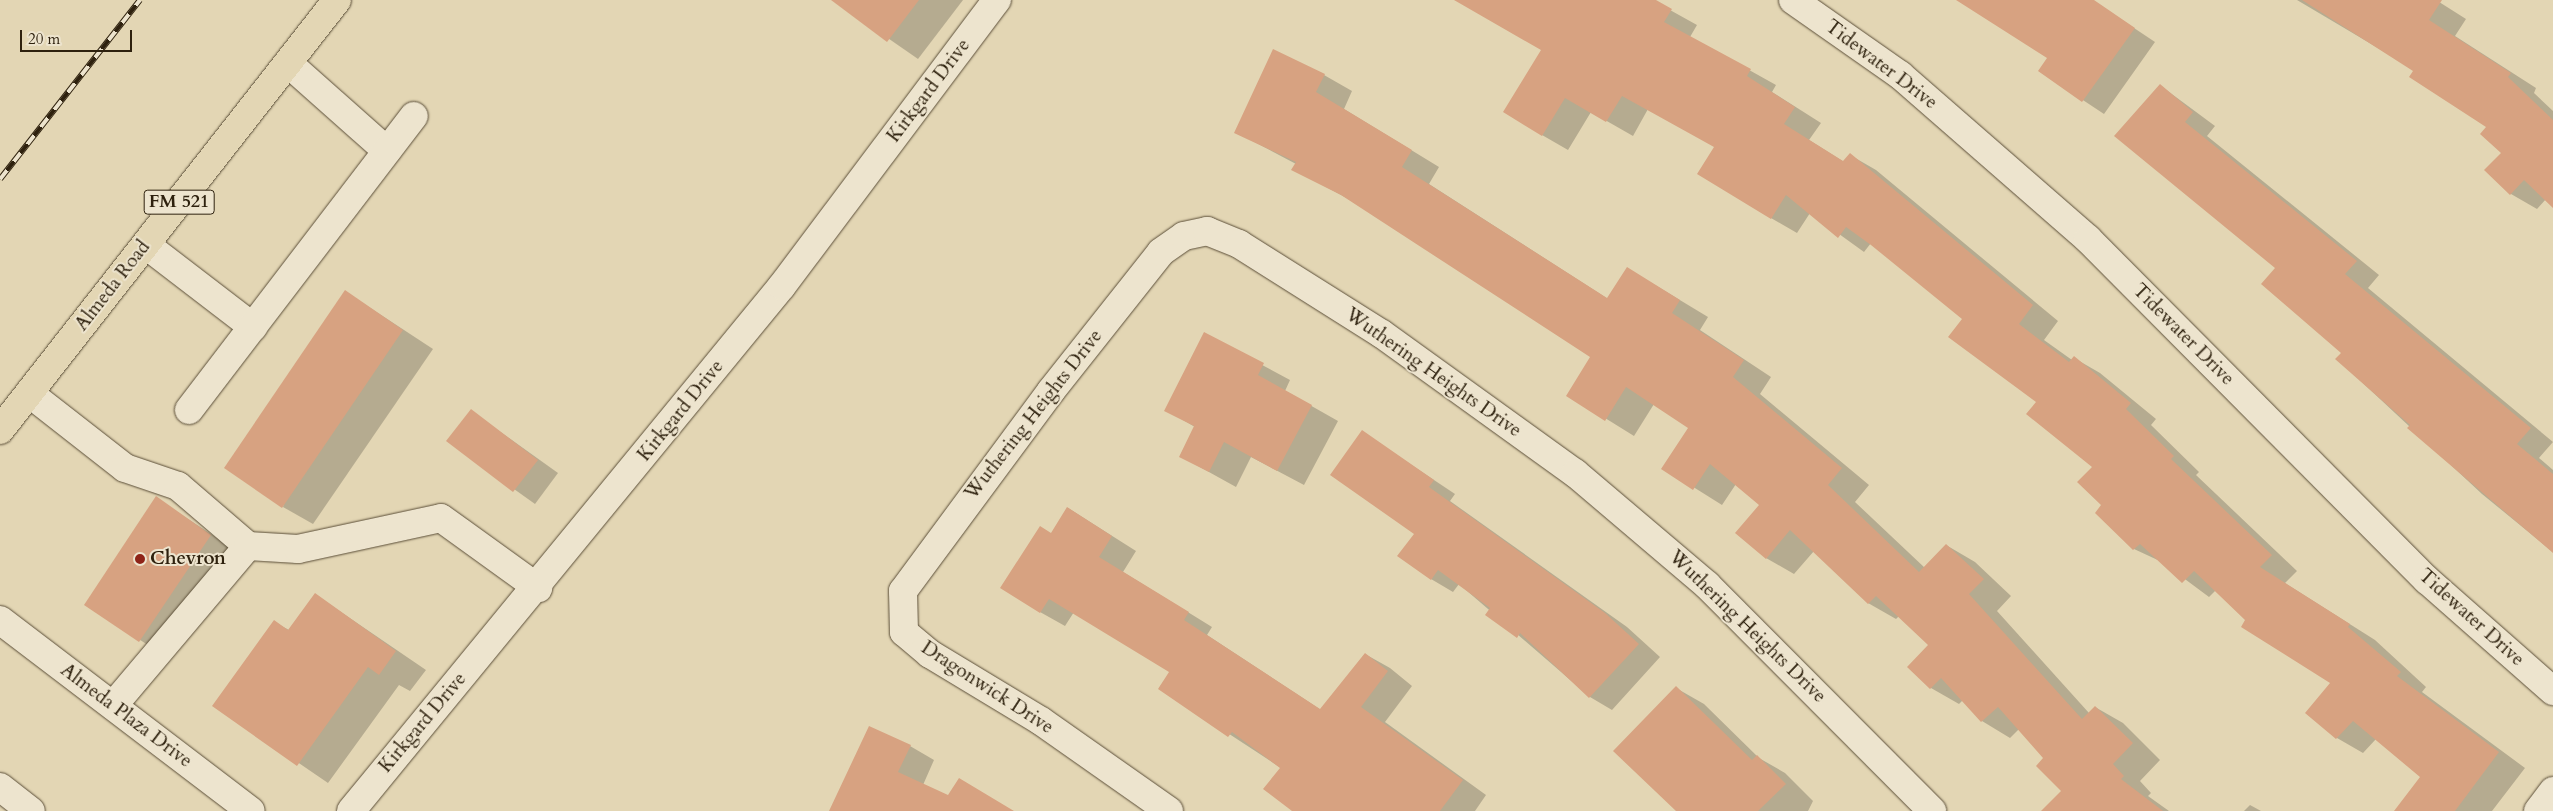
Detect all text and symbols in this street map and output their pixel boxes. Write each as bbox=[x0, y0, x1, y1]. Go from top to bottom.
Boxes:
street label: Tidewater Drive bbox=[1821, 16, 1941, 114]
scale bar bbox=[22, 20, 135, 52]
text: 20 m bbox=[28, 29, 60, 49]
street label: Kirkgard Drive bbox=[883, 35, 975, 147]
road number: FM 521 bbox=[143, 186, 215, 218]
street label: Almeda Road bbox=[71, 236, 155, 336]
street label: Tidewater Drive bbox=[2128, 280, 2238, 390]
street label: Wuthering Heights Drive bbox=[1341, 304, 1525, 442]
street label: Wuthering Heights Drive bbox=[960, 325, 1108, 505]
street label: Kirkgard Drive bbox=[633, 356, 729, 466]
street label: Wuthering Heights Drive bbox=[1664, 546, 1830, 708]
place label: Chevron bbox=[150, 548, 226, 570]
marker: Chevron bbox=[134, 553, 146, 565]
street label: Tidewater Drive bbox=[2414, 565, 2528, 671]
street label: Dragonwick Drive bbox=[917, 637, 1057, 739]
street label: Almeda Plaza Drive bbox=[56, 659, 196, 773]
street label: Kirkgard Drive bbox=[375, 668, 471, 778]

